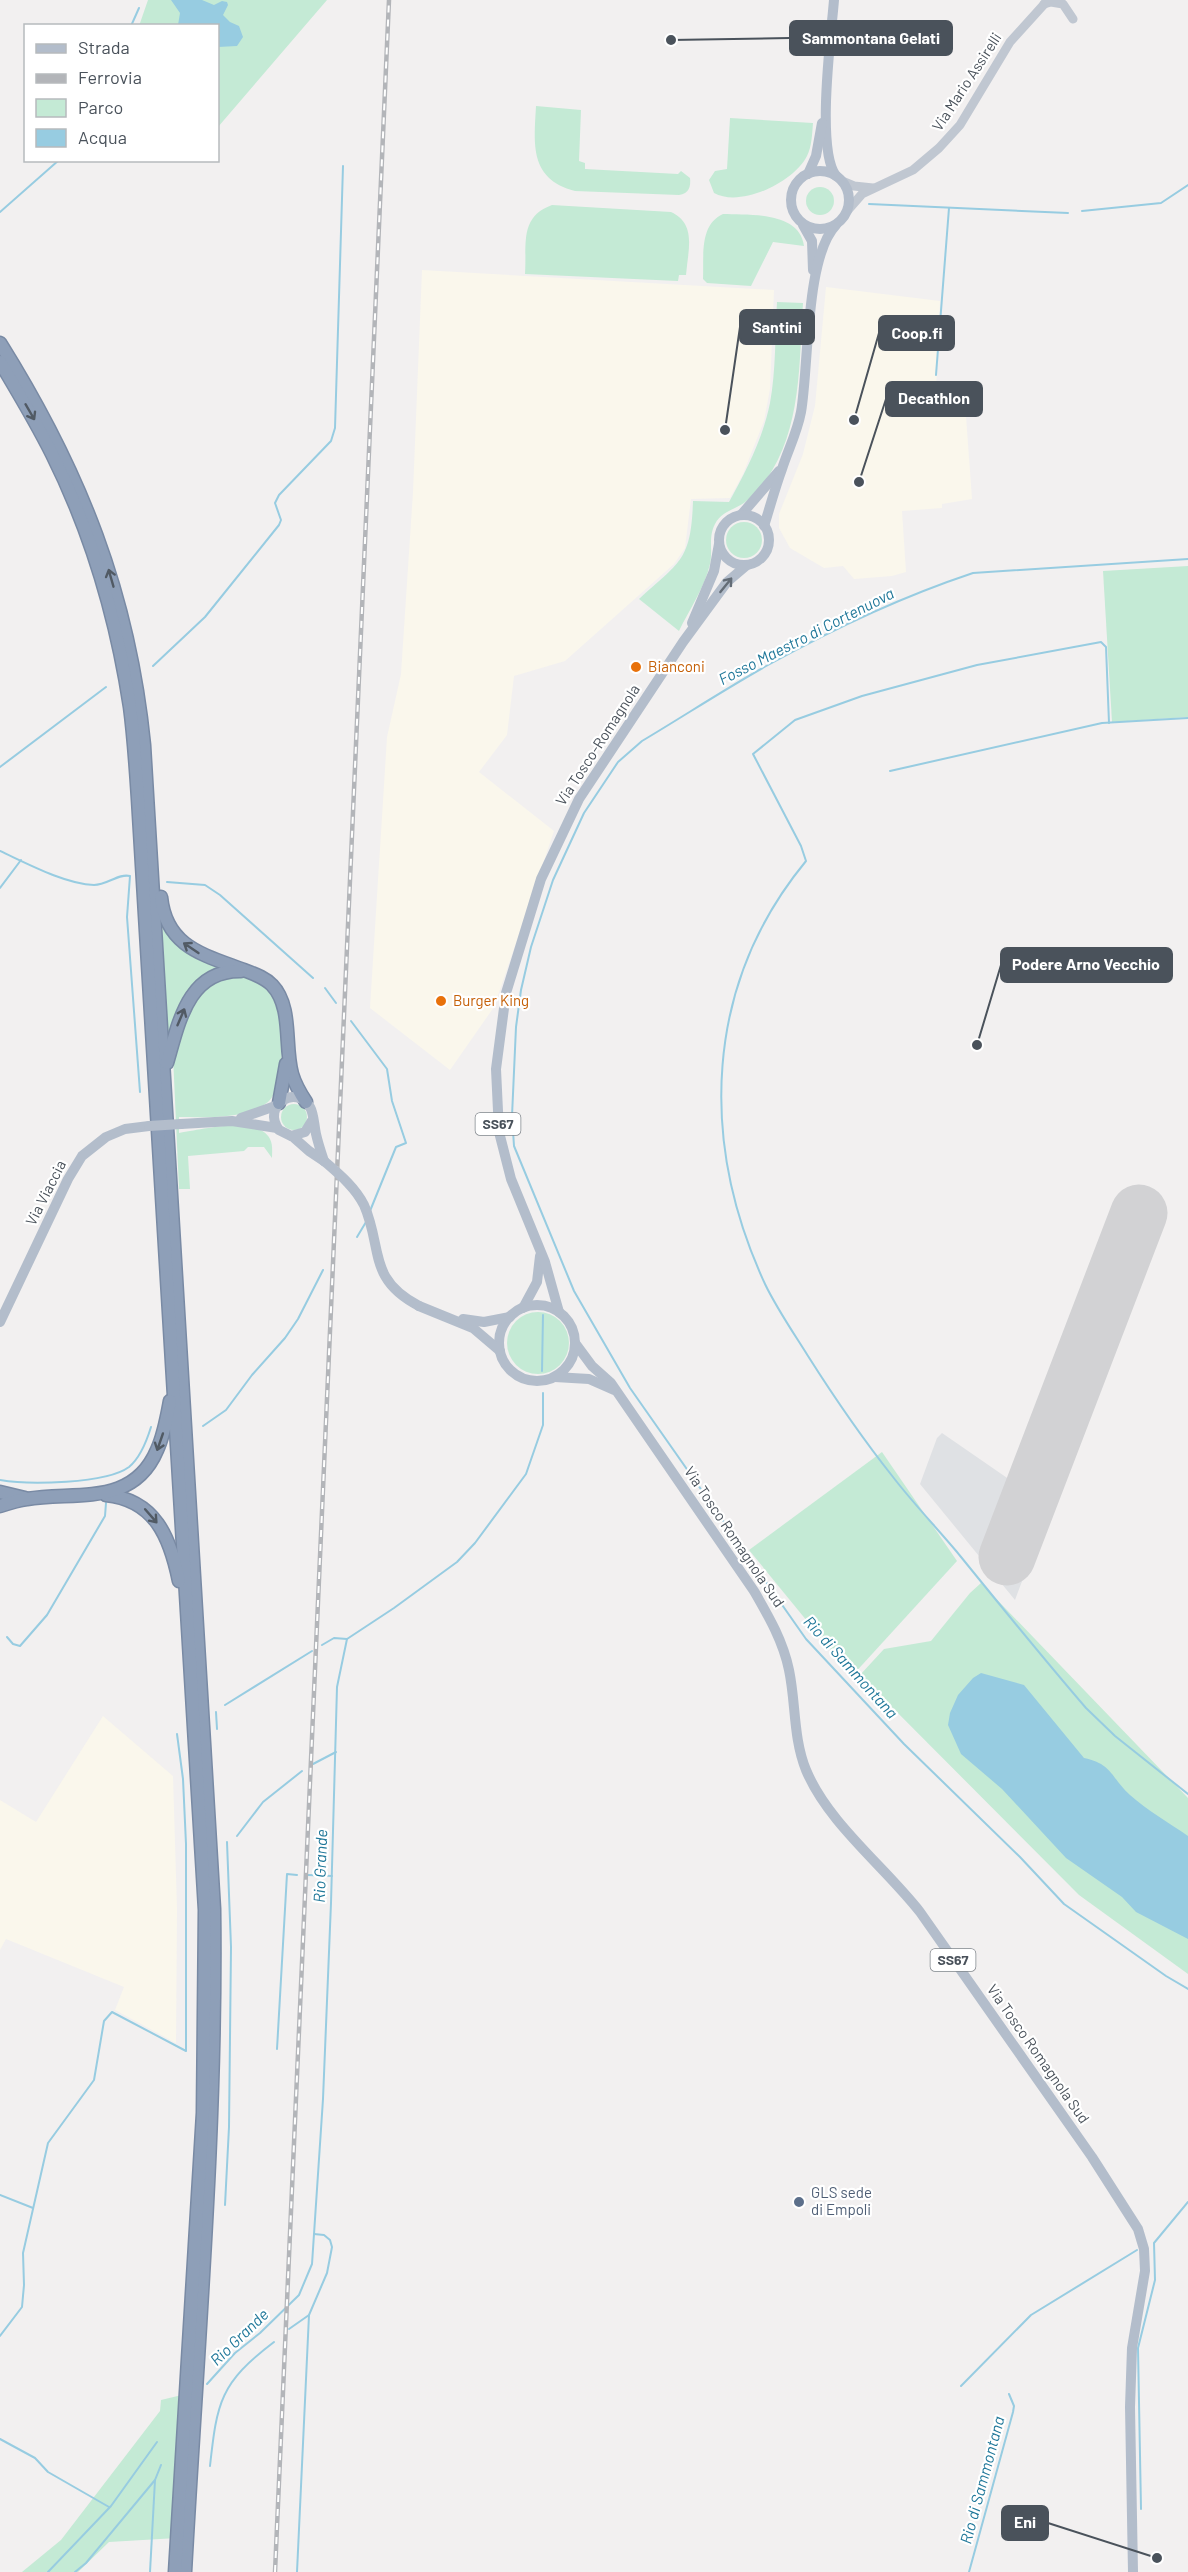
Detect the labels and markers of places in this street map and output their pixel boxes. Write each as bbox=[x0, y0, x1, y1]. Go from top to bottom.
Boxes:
callout: Sammontana Gelati bbox=[790, 21, 952, 55]
callout: Santini bbox=[740, 310, 814, 344]
callout: Coop.fi bbox=[879, 316, 954, 350]
callout: Decathlon bbox=[886, 382, 982, 416]
place label: Bianconi bbox=[648, 657, 705, 675]
marker: Bianconi bbox=[629, 660, 643, 674]
callout: Podere Arno Vecchio bbox=[1001, 948, 1172, 982]
place label: Burger King bbox=[453, 991, 529, 1009]
marker: Burger King bbox=[434, 994, 448, 1008]
place label: GLS sede di Empoli bbox=[811, 2183, 872, 2218]
marker: GLS sede di Empoli bbox=[792, 2195, 806, 2209]
callout: Eni bbox=[1002, 2506, 1048, 2540]

